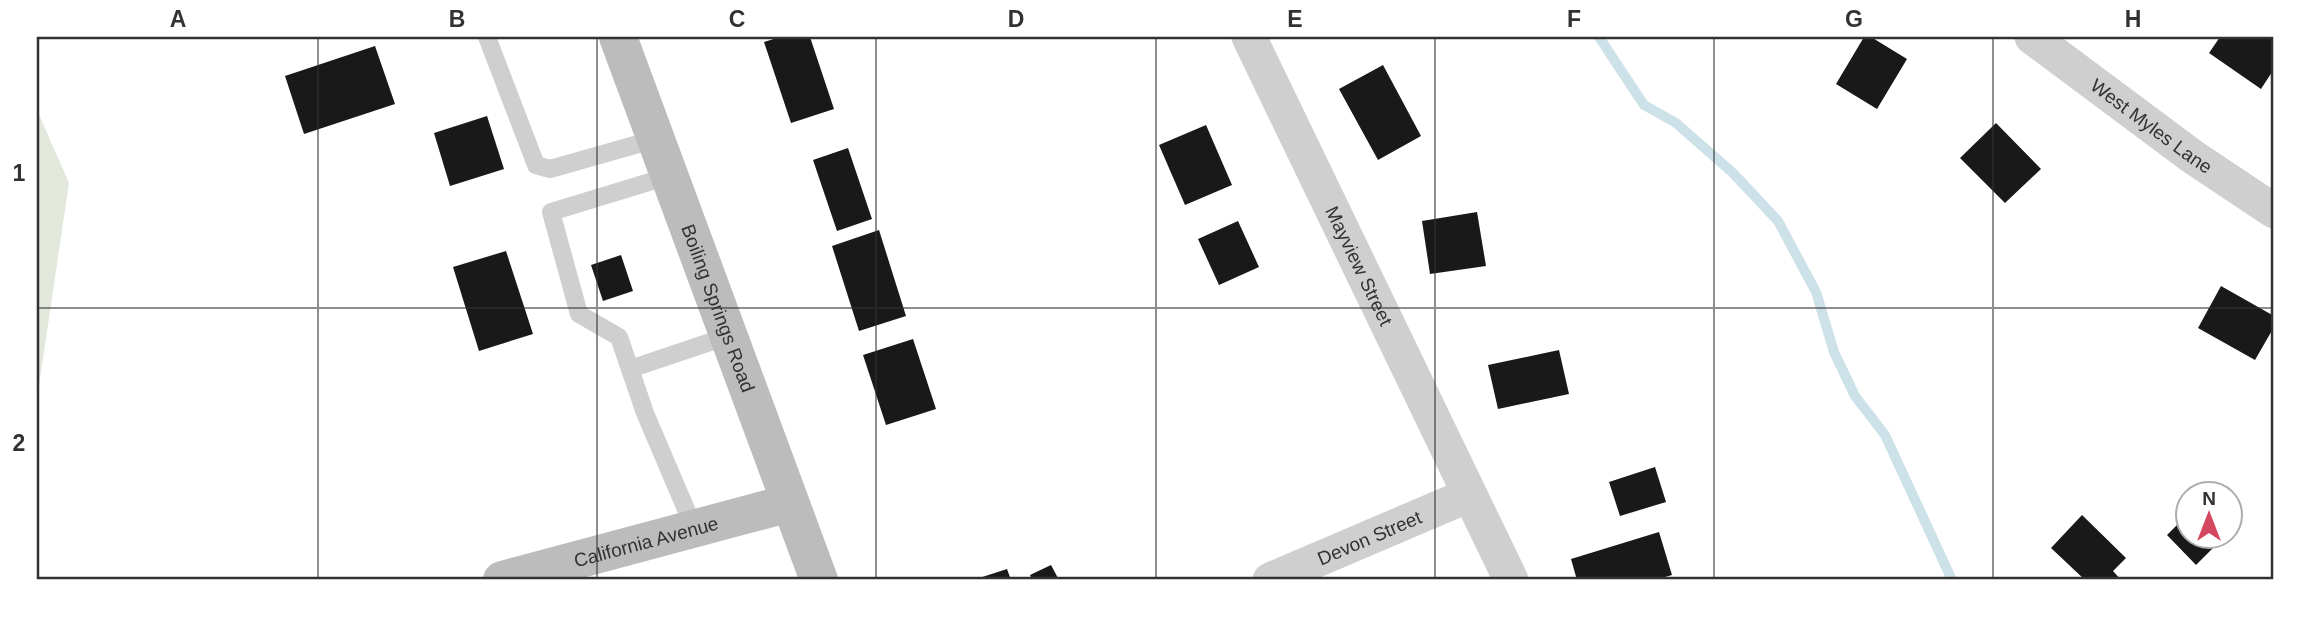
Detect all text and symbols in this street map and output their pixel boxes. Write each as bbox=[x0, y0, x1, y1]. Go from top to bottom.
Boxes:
text: A bbox=[170, 6, 186, 32]
text: B bbox=[449, 6, 465, 32]
text: C bbox=[729, 6, 745, 32]
text: D bbox=[1008, 6, 1024, 32]
text: E bbox=[1287, 6, 1303, 32]
text: F bbox=[1567, 6, 1581, 32]
text: G bbox=[1845, 6, 1863, 32]
text: H bbox=[2125, 6, 2141, 32]
street label: West Myles Lane bbox=[2087, 74, 2216, 177]
text: 1 bbox=[13, 160, 26, 186]
street label: Mayview Street bbox=[1322, 203, 1397, 330]
street label: Boiling Springs Road bbox=[678, 221, 759, 395]
text: 2 bbox=[13, 430, 25, 456]
north arrow bbox=[2174, 480, 2244, 550]
text: N bbox=[2202, 488, 2216, 509]
street label: Devon Street bbox=[1314, 506, 1425, 569]
street label: California Avenue bbox=[571, 512, 721, 571]

